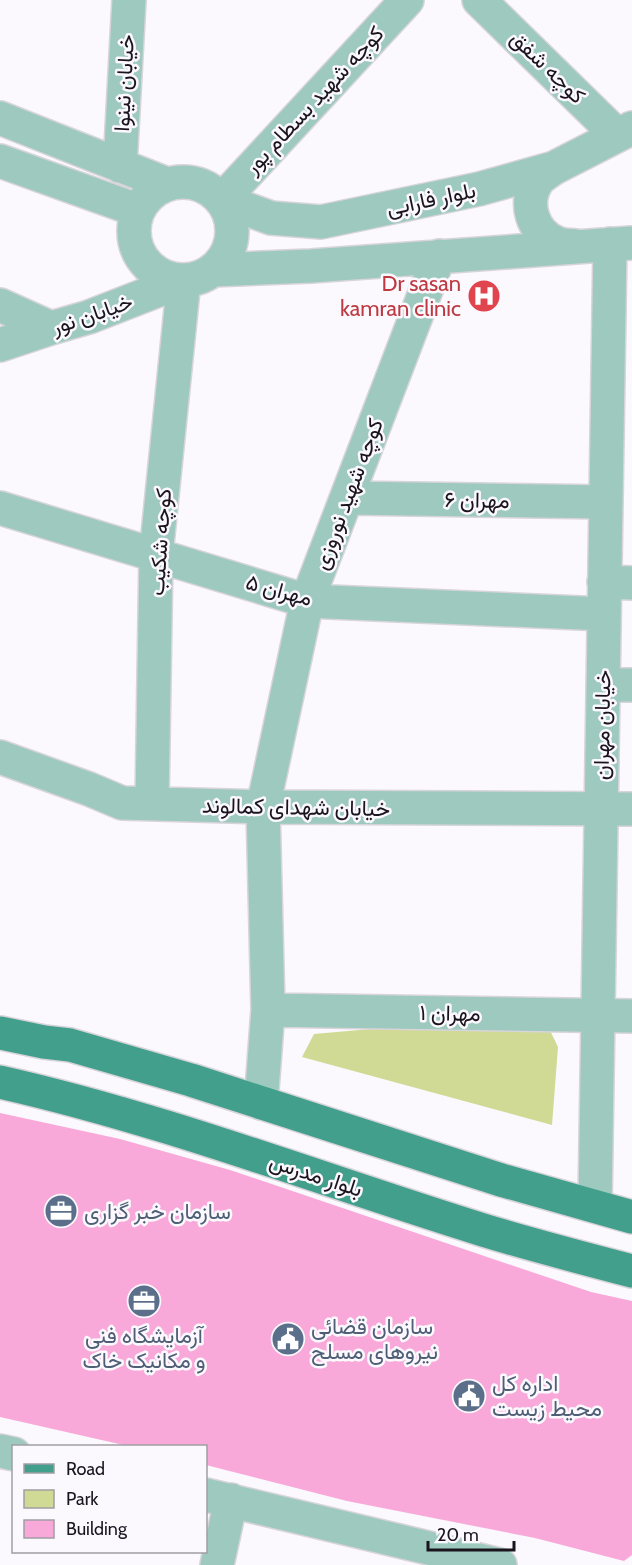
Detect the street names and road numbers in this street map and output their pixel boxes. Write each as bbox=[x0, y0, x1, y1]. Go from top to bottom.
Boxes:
street label: کوچه شهید بسطام پور bbox=[238, 20, 390, 181]
street label: کوچه شفق bbox=[504, 25, 591, 110]
street label: خیابان نینوا bbox=[108, 34, 140, 132]
street label: بلوار فارابی bbox=[384, 176, 478, 222]
street label: خیابان نور bbox=[47, 288, 136, 341]
street label: کوچه شهید نوروزی bbox=[307, 414, 390, 574]
street label: مهران ۶ bbox=[444, 486, 510, 514]
street label: کوچه شکیب bbox=[143, 487, 178, 597]
street label: مهران ۵ bbox=[243, 568, 315, 612]
street label: خیابان مهران bbox=[588, 670, 616, 780]
street label: خیابان شهدای کمالوند bbox=[202, 792, 390, 822]
street label: مهران ۱ bbox=[419, 999, 481, 1027]
street label: بلوار مدرس bbox=[266, 1147, 366, 1203]

